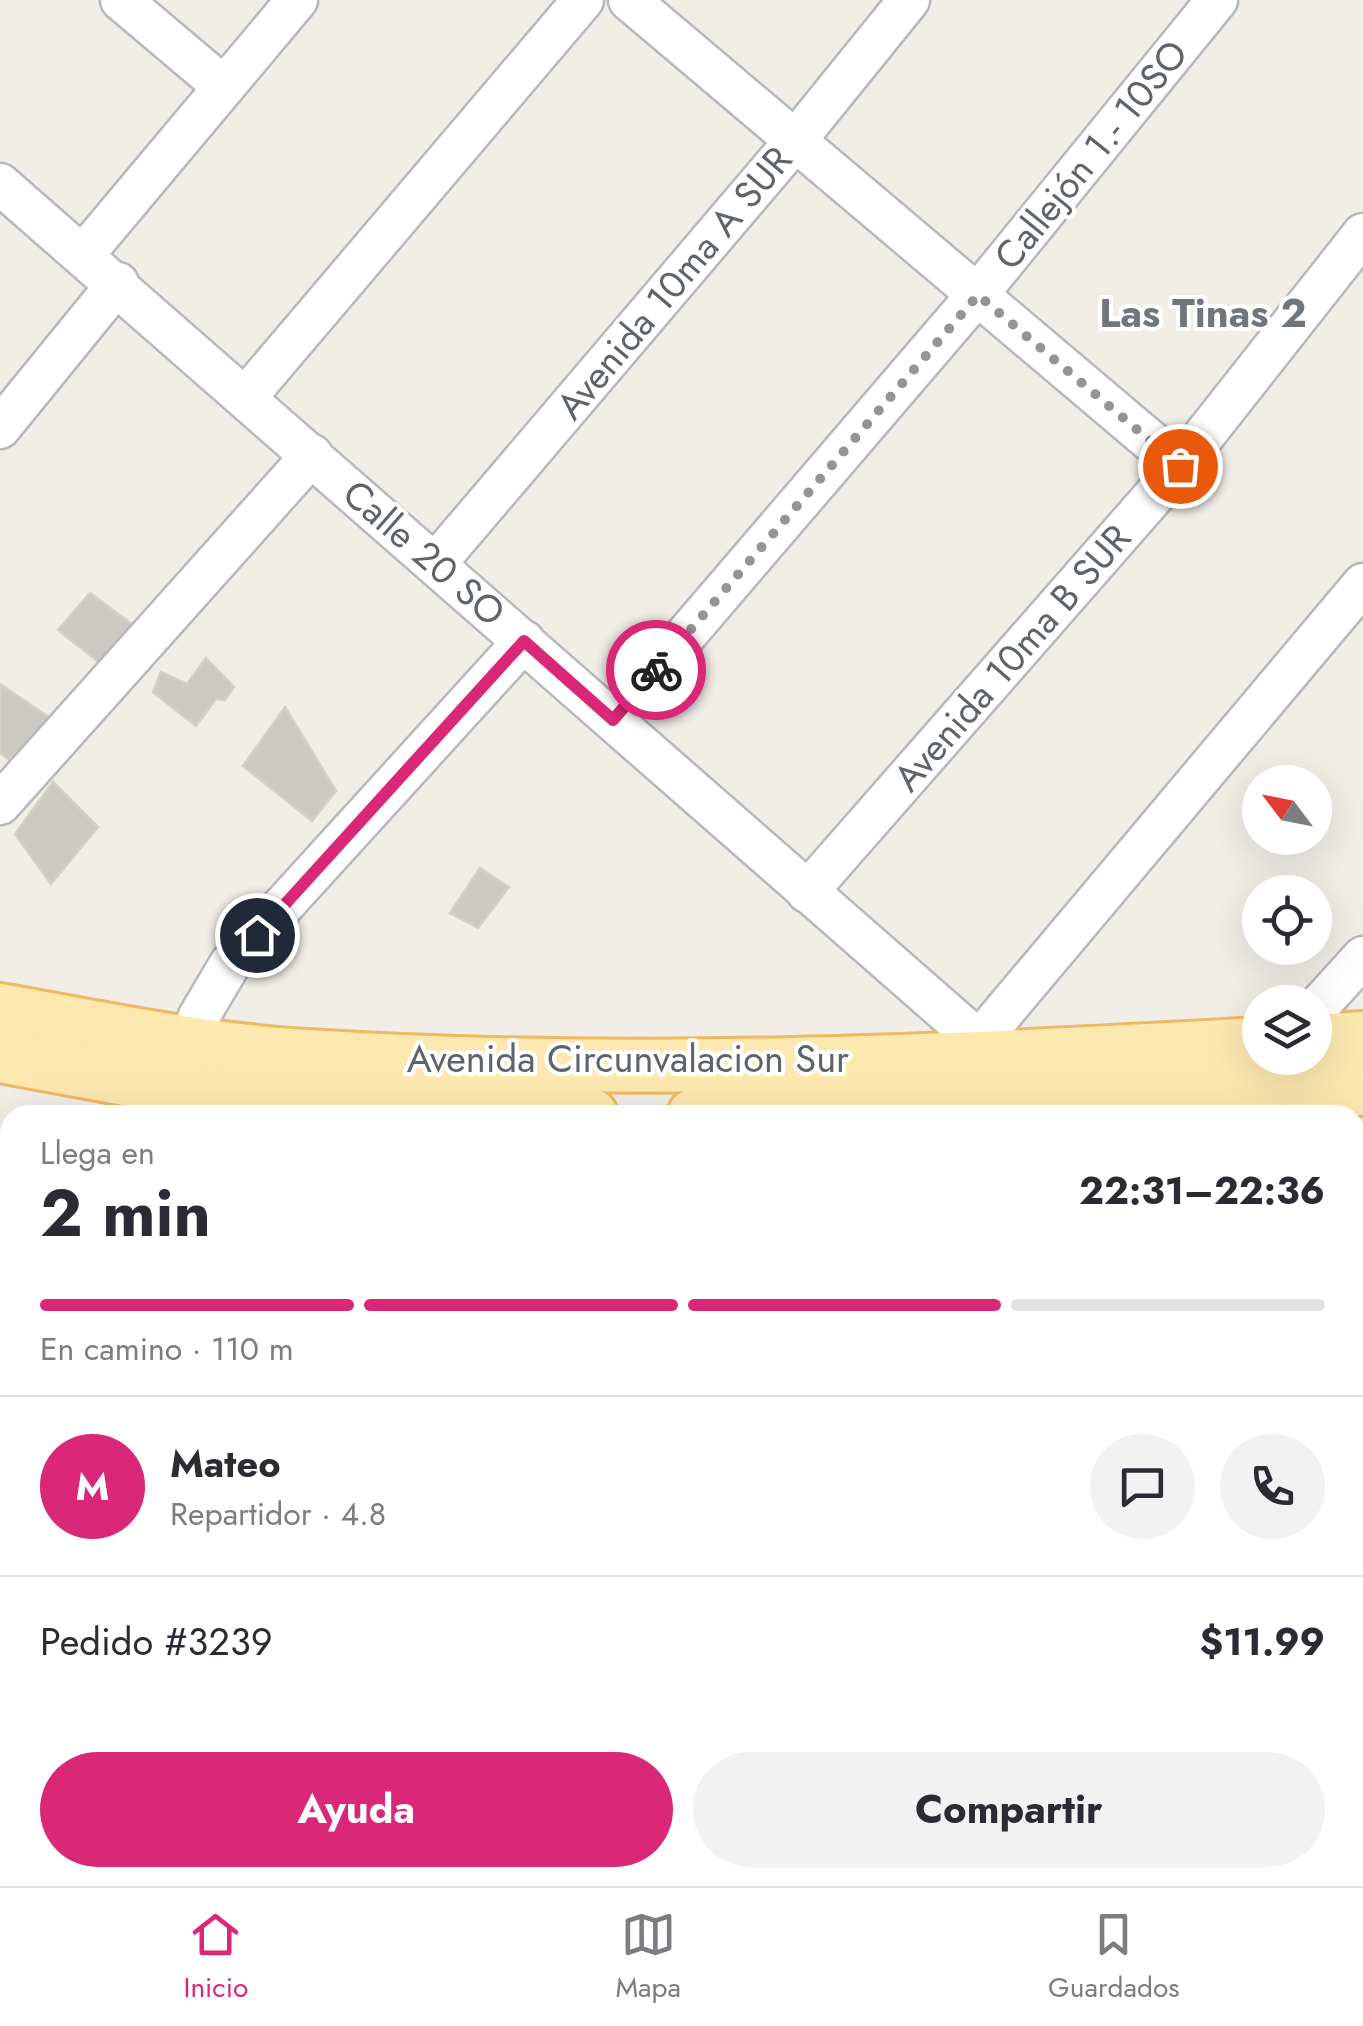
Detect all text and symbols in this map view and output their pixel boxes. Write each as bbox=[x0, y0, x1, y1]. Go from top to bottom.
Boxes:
street label: Callejón 1.- 10SO bbox=[981, 28, 1201, 281]
street label: Avenida 10ma A SUR bbox=[543, 134, 804, 431]
district label: Las Tinas 2 bbox=[1099, 284, 1307, 342]
pin bbox=[1138, 424, 1223, 509]
icon: bag bbox=[1153, 439, 1208, 494]
street label: Calle 20 SO bbox=[331, 466, 518, 639]
street label: Avenida 10ma B SUR bbox=[880, 512, 1143, 803]
courier bbox=[606, 620, 706, 720]
icon: bike bbox=[629, 643, 684, 698]
north arrow bbox=[1242, 765, 1332, 855]
map controls bbox=[1242, 765, 1332, 1075]
button: locate bbox=[1242, 875, 1332, 965]
pin bbox=[215, 893, 300, 978]
icon: home bbox=[230, 908, 285, 963]
button: layers bbox=[1242, 985, 1332, 1075]
street label: Avenida Circunvalacion Sur bbox=[407, 1031, 849, 1086]
text: Llega en bbox=[40, 1130, 155, 1176]
text: 22:31–22:36 bbox=[1079, 1163, 1325, 1218]
text: 2 min bbox=[40, 1166, 211, 1260]
text: En camino · 110 m bbox=[40, 1326, 294, 1372]
button: chat bbox=[1090, 1434, 1195, 1539]
button: phone bbox=[1220, 1434, 1325, 1539]
text: Mateo bbox=[170, 1436, 281, 1491]
text: M bbox=[76, 1459, 109, 1514]
text: Repartidor · 4.8 bbox=[170, 1491, 386, 1537]
text: Pedido #3239 bbox=[40, 1614, 273, 1669]
text: $11.99 bbox=[1200, 1614, 1325, 1669]
button: Ayuda bbox=[40, 1752, 673, 1867]
button: Compartir bbox=[693, 1752, 1325, 1867]
tab: Inicio bbox=[184, 1907, 248, 2008]
tab: Mapa bbox=[615, 1907, 681, 2008]
tab: Guardados bbox=[1048, 1907, 1179, 2008]

